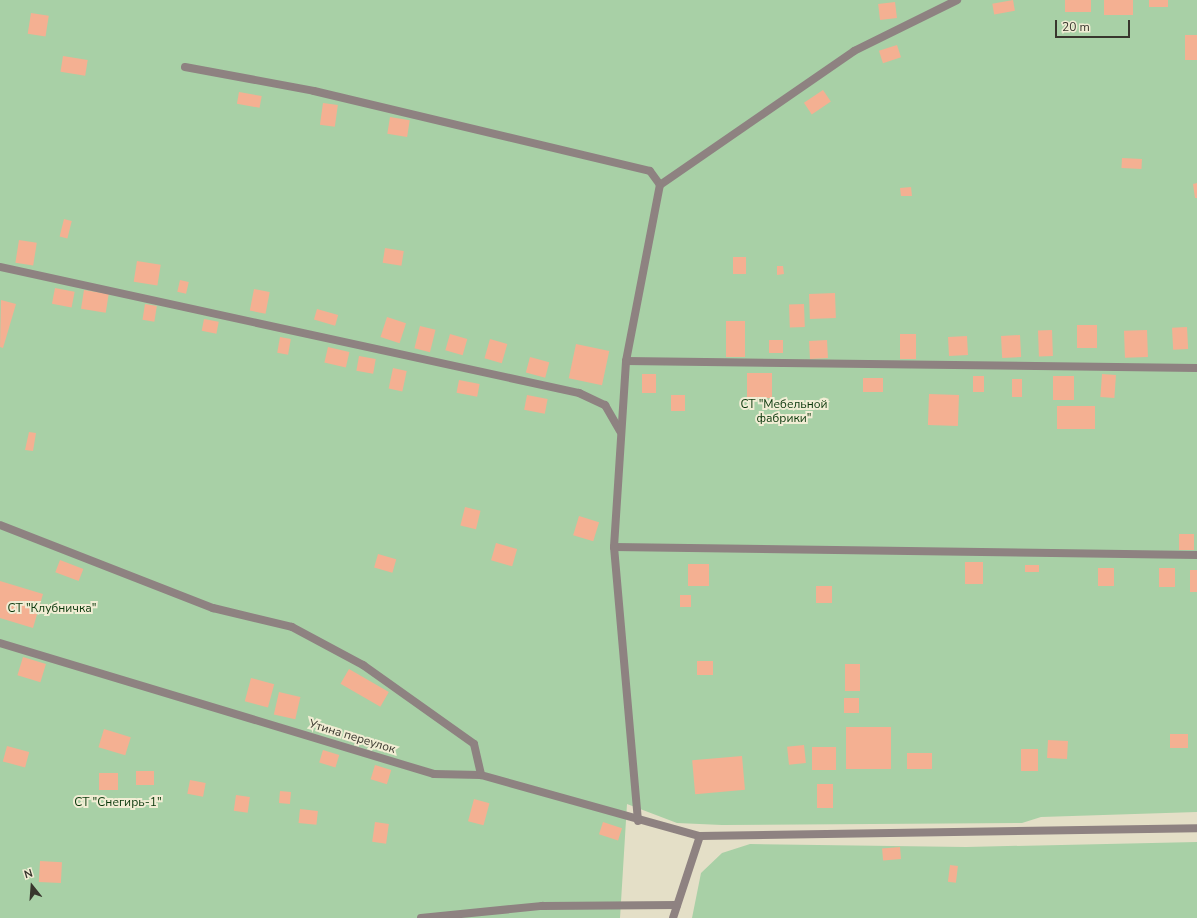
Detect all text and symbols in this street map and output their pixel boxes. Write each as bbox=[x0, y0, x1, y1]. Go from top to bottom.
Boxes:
scale bar bbox=[1057, 12, 1132, 38]
text: 20 m bbox=[1062, 19, 1090, 35]
park label: СТ "Мебельной фабрики" bbox=[740, 398, 828, 426]
park label: СТ "Клубничка" bbox=[8, 602, 96, 616]
street label: Утина переулок bbox=[307, 717, 397, 757]
park label: СТ "Снегирь-1" bbox=[74, 796, 162, 810]
north arrow bbox=[12, 866, 52, 906]
text: N bbox=[22, 866, 34, 882]

